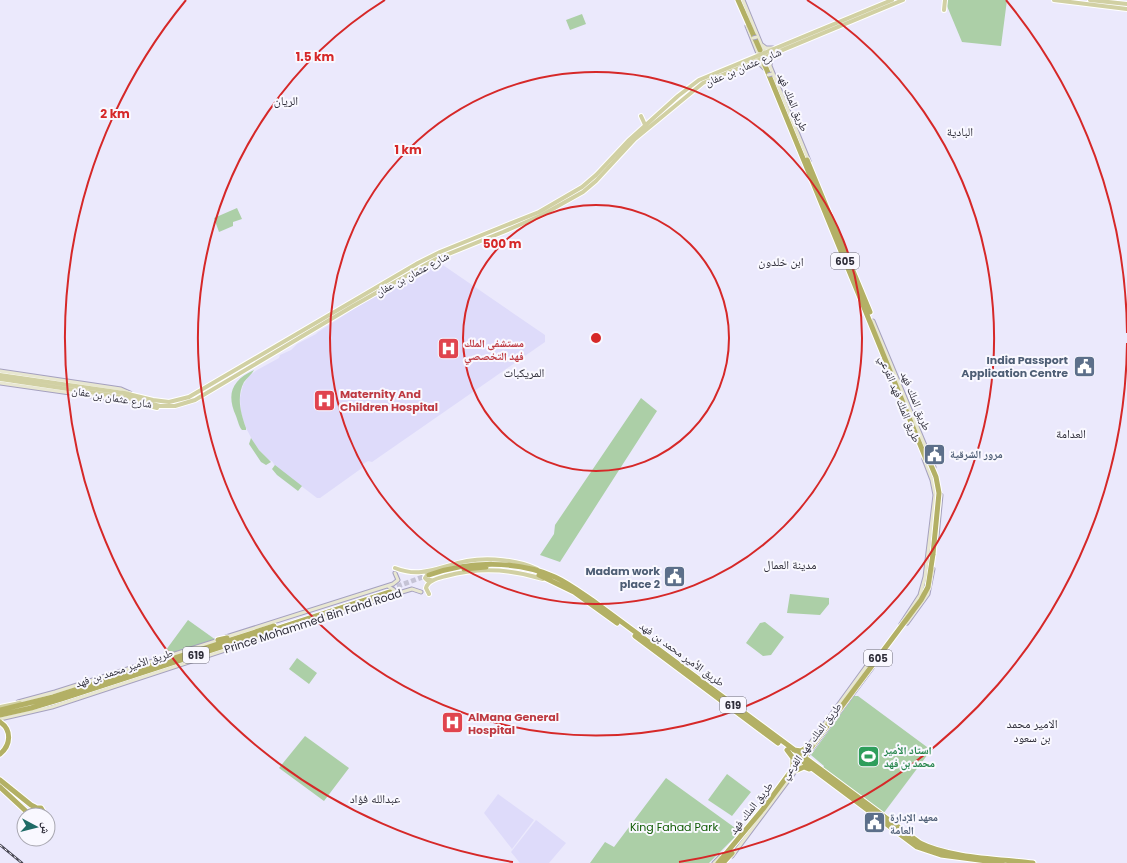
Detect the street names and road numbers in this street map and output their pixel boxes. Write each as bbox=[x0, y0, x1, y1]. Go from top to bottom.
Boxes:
street label: شارع عثمان بن عفان bbox=[702, 44, 784, 90]
street label: طريق الملك فهد bbox=[773, 70, 813, 134]
street label: شارع عثمان بن عفان bbox=[372, 248, 452, 300]
road number: 605 bbox=[831, 253, 859, 269]
street label: طريق الملك فهد الفرعي bbox=[877, 354, 923, 444]
street label: طريق الملك فهد bbox=[898, 369, 934, 433]
street label: شارع عثمان بن عفان bbox=[70, 382, 154, 412]
street label: Prince Mohammed Bin Fahd Road bbox=[222, 585, 404, 657]
street label: طريق الأمير محمد بن فهد bbox=[636, 618, 728, 690]
street label: طريق الأمير محمد بن فهد bbox=[73, 645, 175, 691]
road number: 619 bbox=[183, 647, 209, 663]
road number: 605 bbox=[864, 650, 892, 666]
road number: 619 bbox=[720, 697, 746, 713]
street label: طريق الملك فهد الفرعي bbox=[777, 699, 846, 783]
street label: طريق الملك فهد bbox=[725, 778, 777, 838]

